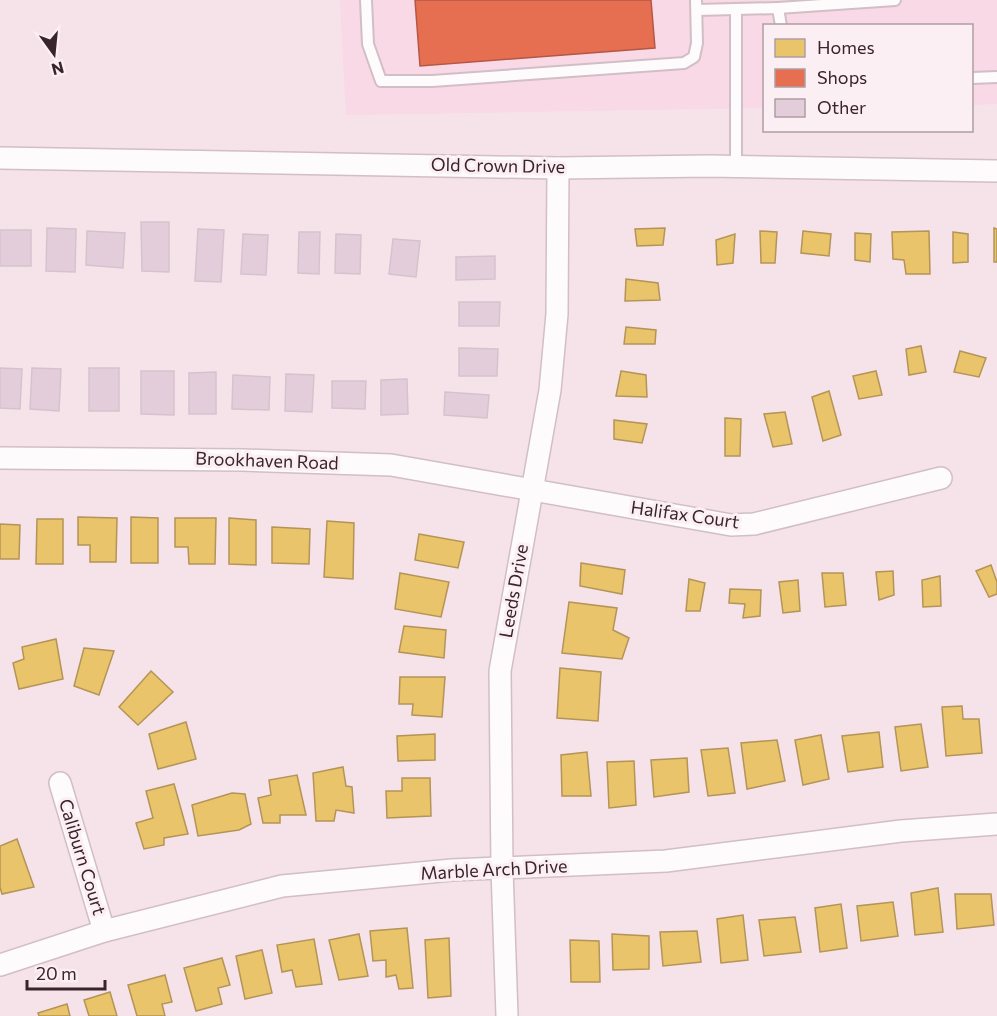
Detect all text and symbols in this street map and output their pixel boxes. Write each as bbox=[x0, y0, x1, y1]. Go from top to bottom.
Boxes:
north arrow bbox=[24, 24, 84, 84]
legend bbox=[763, 24, 973, 132]
text: Homes bbox=[817, 36, 875, 58]
text: N bbox=[50, 58, 66, 80]
text: Shops bbox=[817, 66, 867, 88]
text: Other bbox=[817, 96, 866, 118]
street label: Old Crown Drive bbox=[431, 153, 565, 177]
street label: Brookhaven Road bbox=[195, 447, 339, 473]
street label: Halifax Court bbox=[630, 496, 741, 533]
street label: Leeds Drive bbox=[494, 542, 532, 639]
street label: Caliburn Court bbox=[55, 796, 111, 917]
street label: Marble Arch Drive bbox=[420, 854, 568, 884]
scale bar bbox=[27, 953, 105, 991]
text: 20 m bbox=[36, 962, 77, 984]

